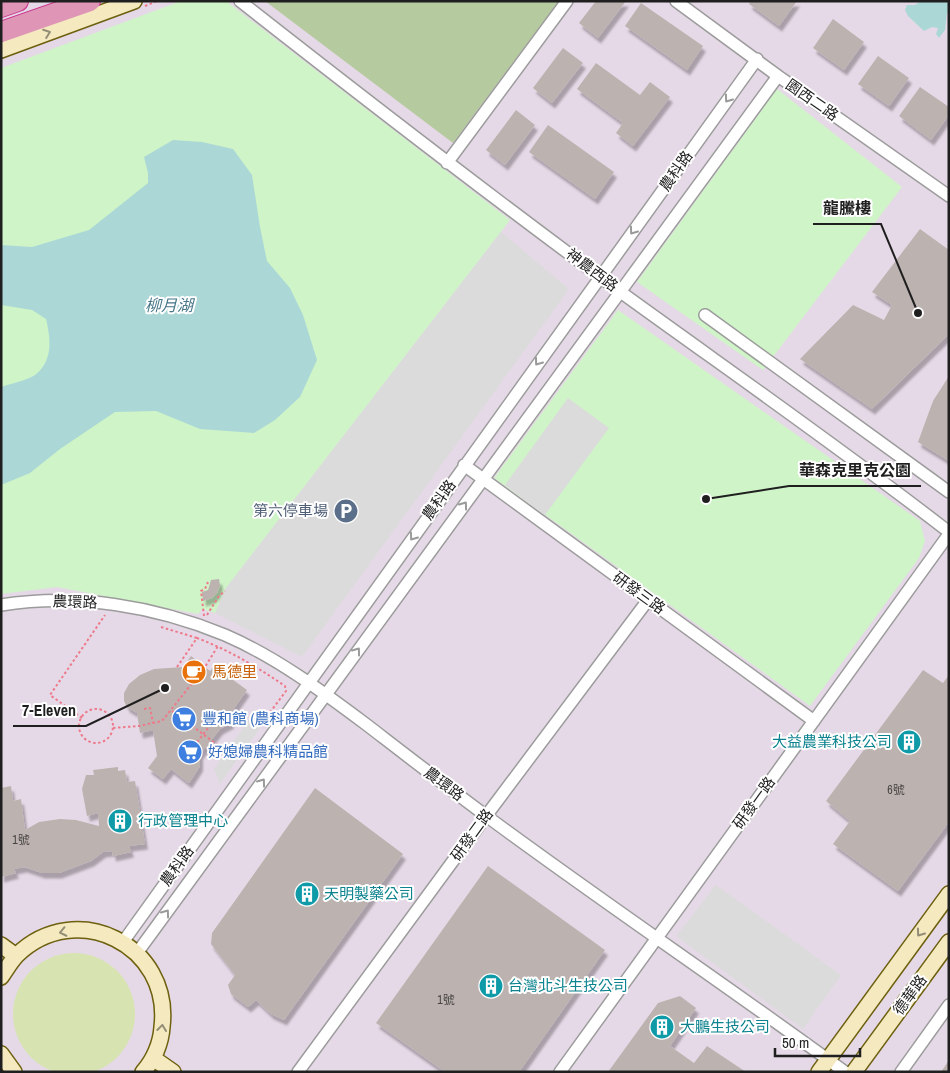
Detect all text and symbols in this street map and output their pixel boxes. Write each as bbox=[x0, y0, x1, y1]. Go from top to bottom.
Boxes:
one-way arrow bbox=[42, 29, 51, 39]
street label: 園西二路 bbox=[782, 74, 843, 125]
one-way arrow bbox=[725, 93, 734, 102]
street label: 農科路 bbox=[654, 146, 697, 195]
callout: 龍騰樓 bbox=[813, 193, 881, 224]
text: 龍騰樓 bbox=[823, 197, 871, 219]
one-way arrow bbox=[630, 225, 639, 234]
street label: 神農西路 bbox=[562, 243, 623, 296]
water label: 柳月湖 bbox=[145, 294, 196, 316]
one-way arrow bbox=[535, 356, 544, 366]
callout: 華森克里克公園 bbox=[789, 455, 921, 486]
text: 華森克里克公園 bbox=[799, 459, 911, 481]
street label: 農科路 bbox=[417, 475, 460, 524]
parking icon: 第六停車場 bbox=[333, 498, 359, 524]
place label: 第六停車場 bbox=[253, 500, 328, 521]
one-way arrow bbox=[458, 501, 467, 511]
one-way arrow bbox=[410, 531, 419, 541]
street label: 研發三路 bbox=[609, 566, 670, 619]
street label: 農環路 bbox=[52, 590, 98, 613]
one-way arrow bbox=[352, 648, 360, 657]
cafe icon: 馬德里 bbox=[181, 659, 207, 685]
place label: 馬德里 bbox=[212, 661, 257, 682]
callout: 7-Eleven bbox=[13, 695, 86, 726]
text: 7-Eleven bbox=[22, 699, 76, 721]
supermarket icon: 豐和館 (農科商場) bbox=[171, 706, 197, 732]
place label: 豐和館 (農科商場) bbox=[202, 708, 319, 729]
building icon: 大益農業科技公司 bbox=[896, 729, 922, 755]
place label: 大益農業科技公司 bbox=[772, 731, 892, 752]
supermarket icon: 好媳婦農科精品館 bbox=[177, 739, 203, 765]
place label: 好媳婦農科精品館 bbox=[208, 741, 328, 762]
street label: 農環路 bbox=[420, 762, 469, 806]
street label: 研發一路 bbox=[727, 772, 780, 833]
one-way arrow bbox=[256, 779, 264, 788]
house number: 6號 bbox=[887, 782, 905, 798]
street label: 研發二路 bbox=[445, 804, 498, 865]
building icon: 行政管理中心 bbox=[107, 808, 133, 834]
place label: 行政管理中心 bbox=[138, 810, 228, 831]
house number: 1號 bbox=[12, 832, 30, 848]
street label: 農科路 bbox=[155, 841, 198, 890]
building icon: 天明製藥公司 bbox=[294, 881, 320, 907]
place label: 天明製藥公司 bbox=[324, 883, 414, 904]
one-way arrow bbox=[160, 909, 169, 919]
one-way arrow bbox=[59, 926, 68, 937]
one-way arrow bbox=[917, 927, 926, 937]
street label: 德華路 bbox=[888, 970, 931, 1019]
building icon: 台灣北斗生技公司 bbox=[478, 973, 504, 999]
place label: 台灣北斗生技公司 bbox=[508, 975, 628, 996]
house number: 1號 bbox=[437, 992, 455, 1008]
building icon: 大鵬生技公司 bbox=[649, 1014, 675, 1040]
place label: 大鵬生技公司 bbox=[680, 1016, 770, 1037]
one-way arrow bbox=[156, 1024, 167, 1032]
scale bar bbox=[775, 1026, 860, 1058]
text: 50 m bbox=[782, 1032, 809, 1053]

